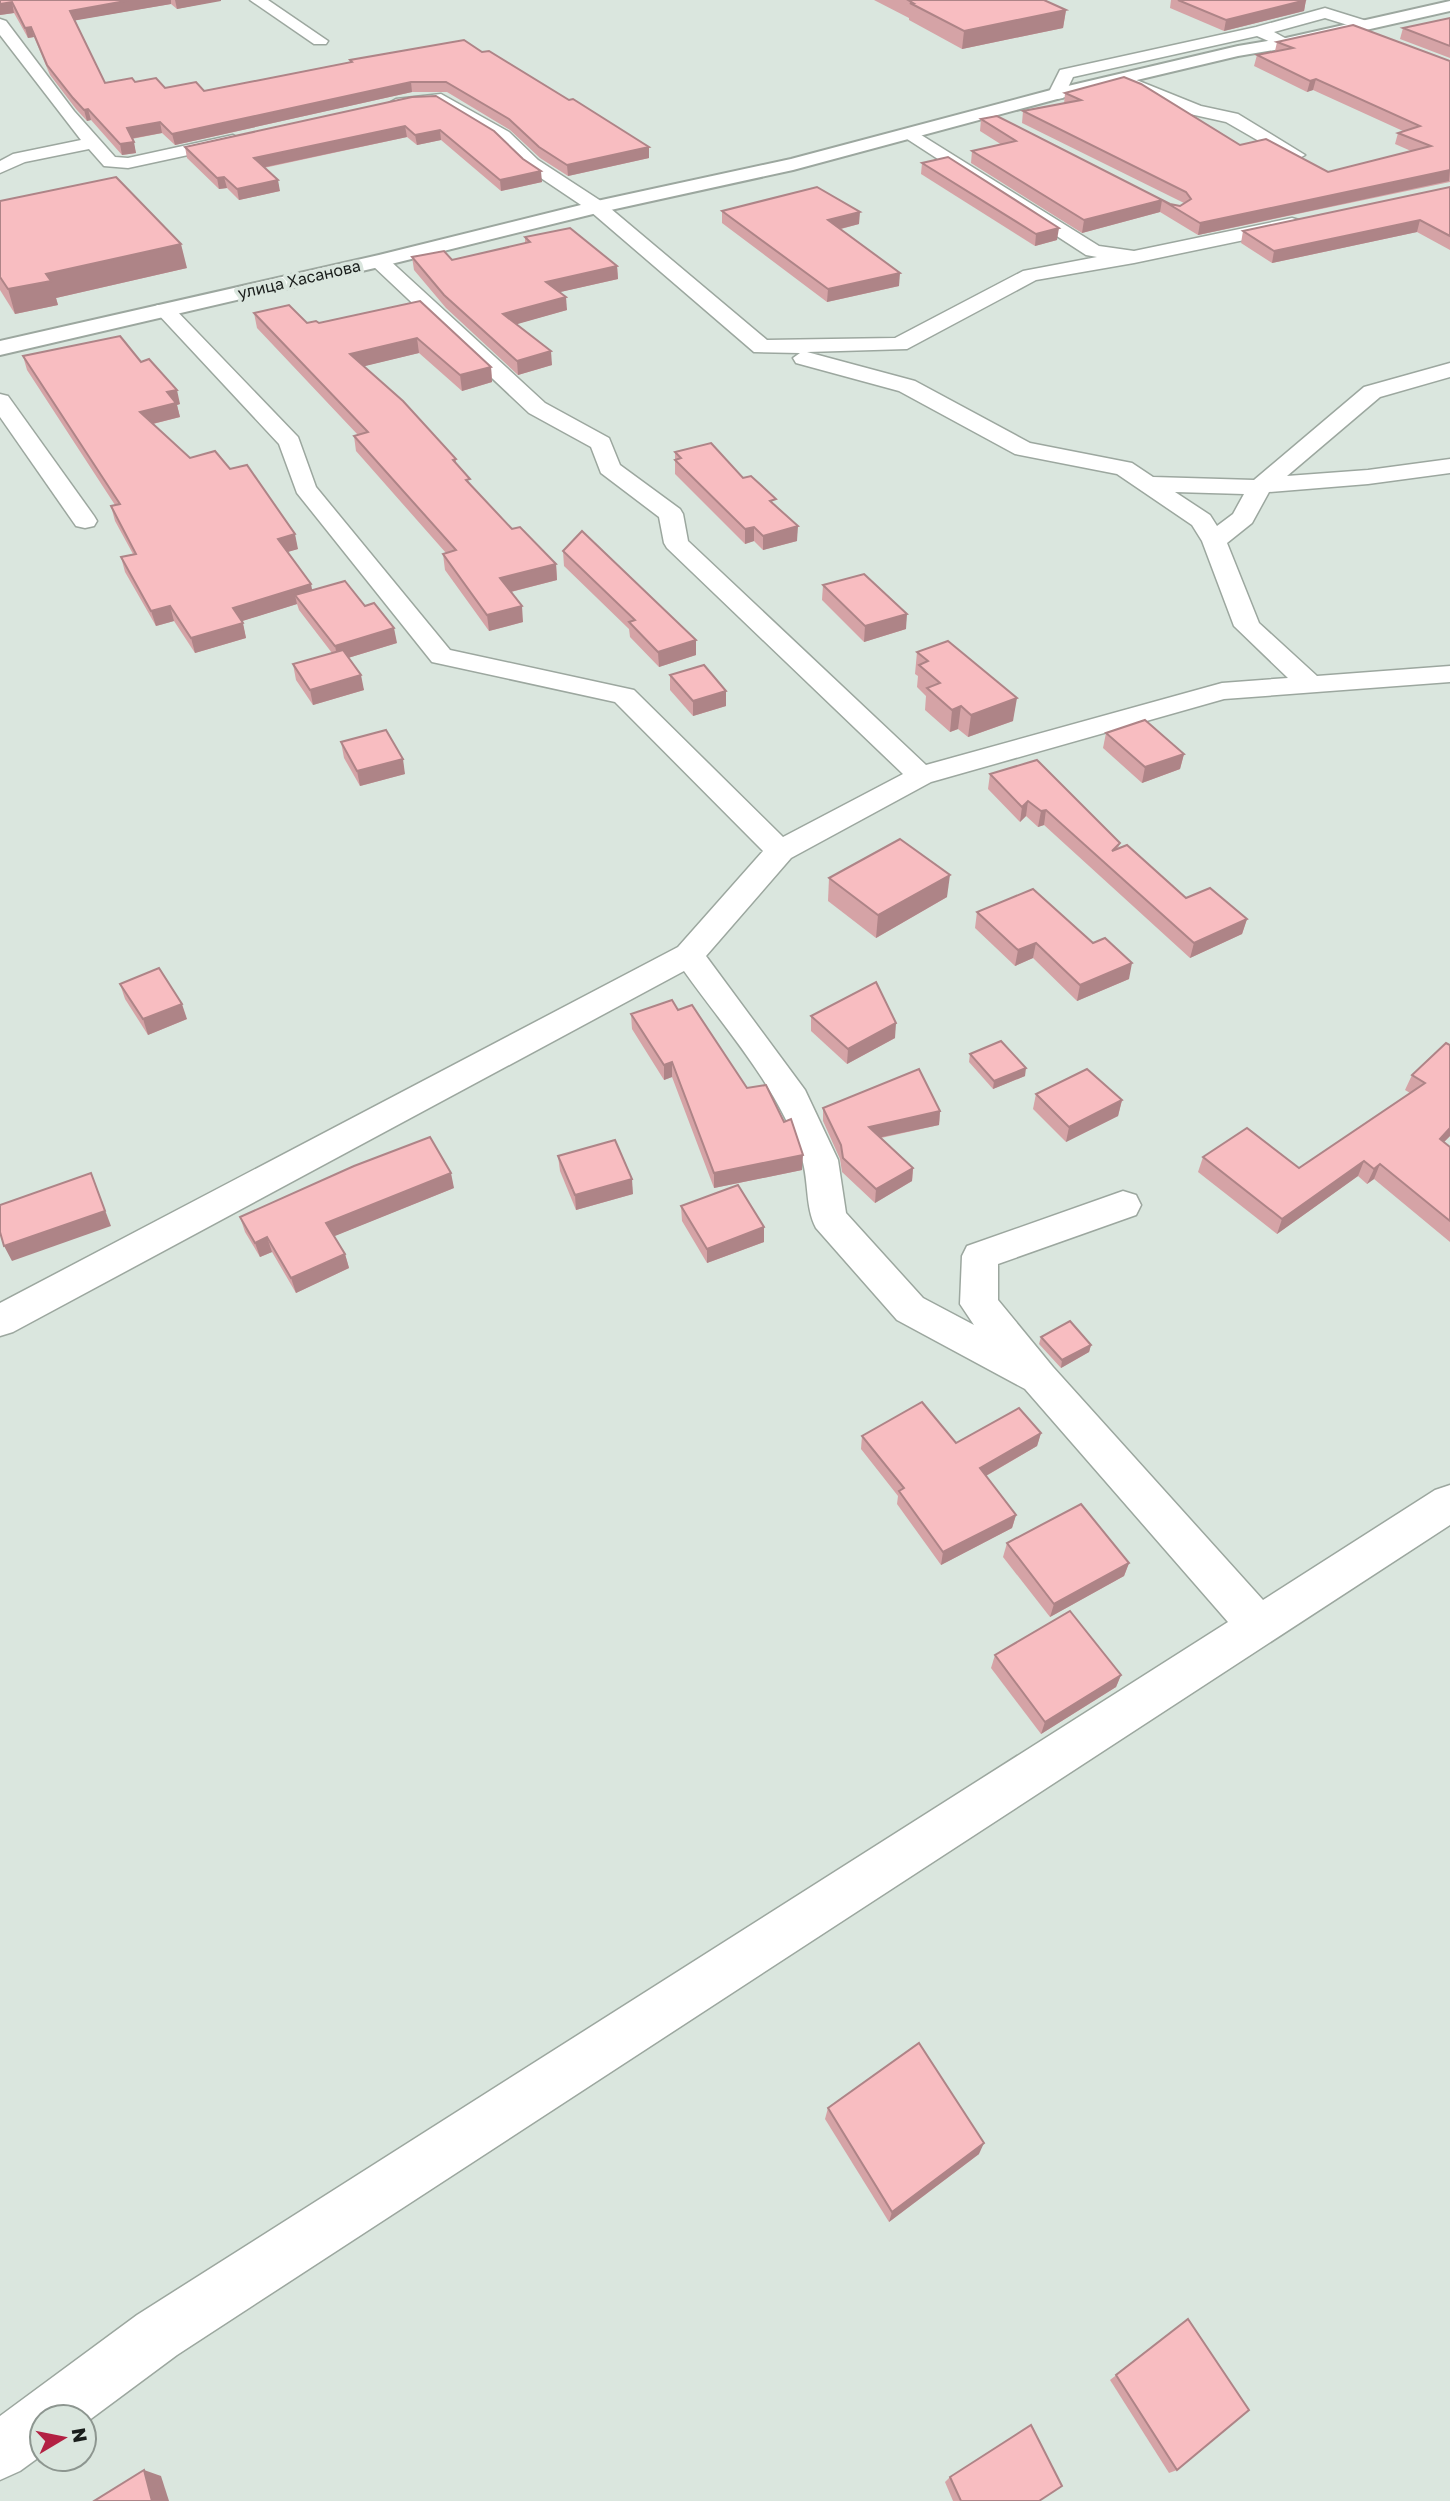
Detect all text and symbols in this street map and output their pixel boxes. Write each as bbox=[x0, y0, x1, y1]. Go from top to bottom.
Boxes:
street label: улица Хасанова bbox=[236, 255, 362, 303]
north arrow bbox=[28, 2403, 98, 2473]
text: N bbox=[68, 2426, 93, 2444]

